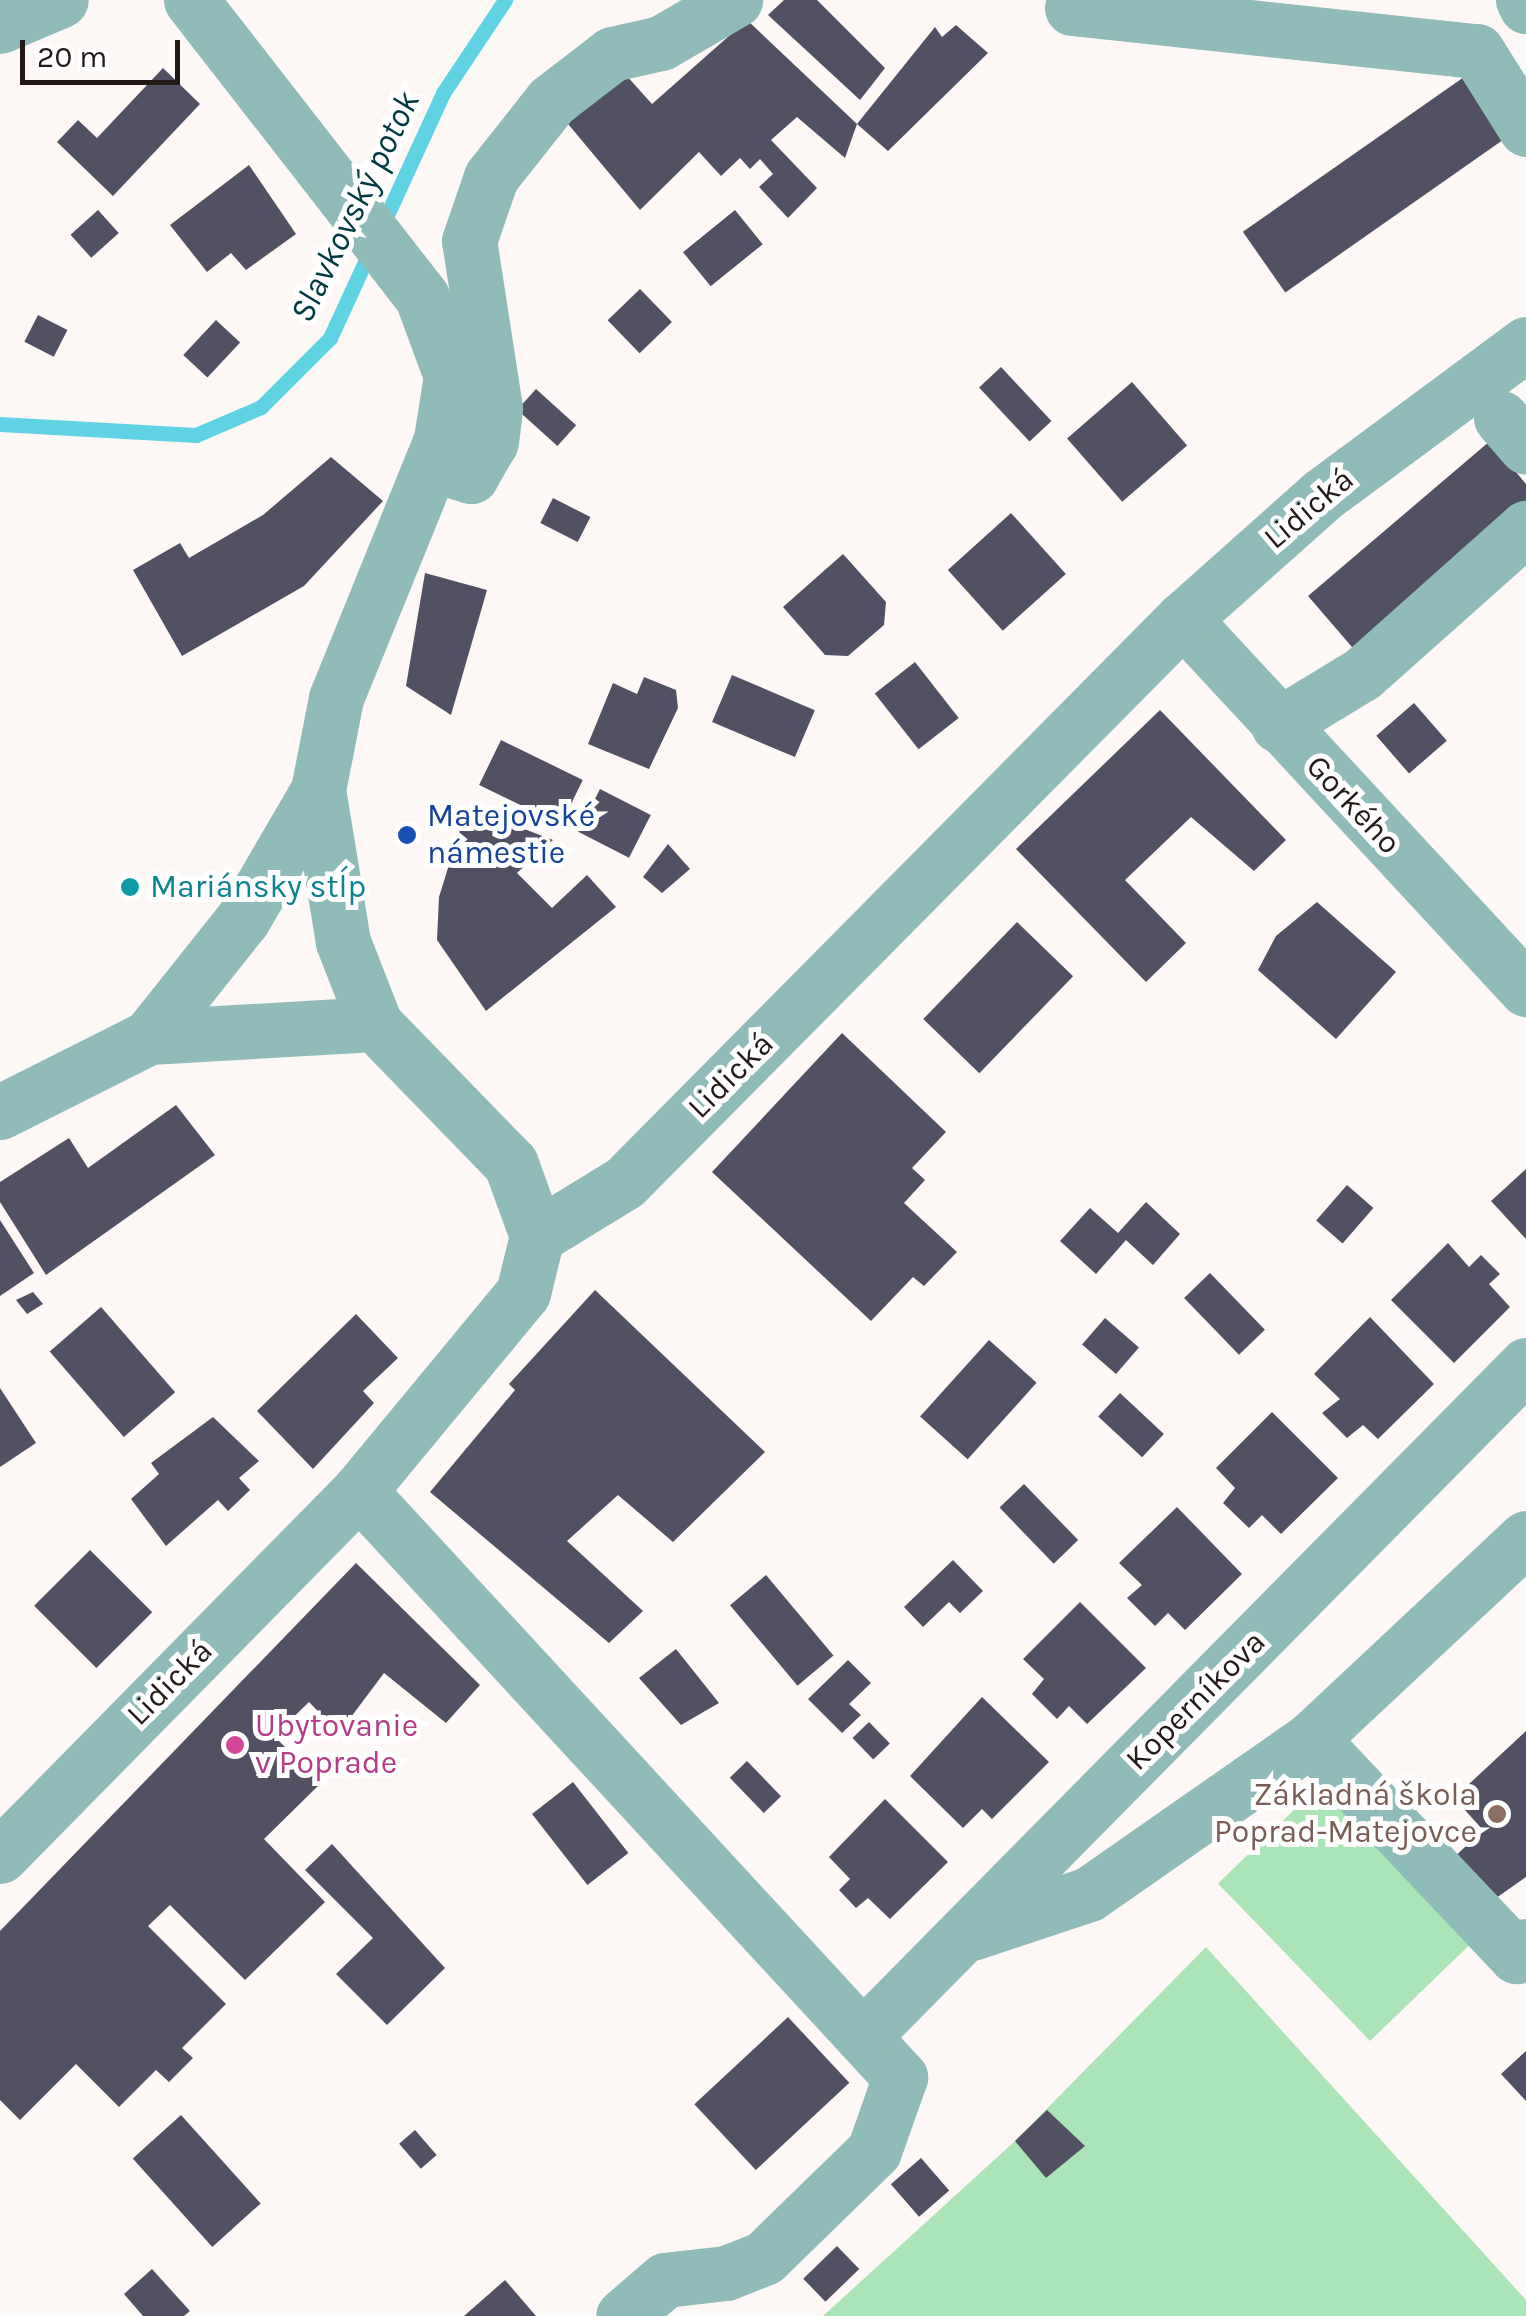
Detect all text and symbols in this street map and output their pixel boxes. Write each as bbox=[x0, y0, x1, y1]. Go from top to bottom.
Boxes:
scale bar bbox=[25, 20, 185, 82]
text: 20 m bbox=[37, 39, 107, 75]
water label: Slavkovský potok bbox=[281, 85, 429, 329]
street label: Lidická bbox=[1256, 460, 1362, 558]
street label: Gorkého bbox=[1298, 748, 1408, 862]
place label: Matejovské námestie bbox=[427, 798, 595, 873]
marker: Matejovské námestie bbox=[396, 824, 418, 846]
place label: Mariánsky stĺp bbox=[150, 868, 366, 906]
marker: Mariánsky stĺp bbox=[119, 876, 141, 898]
street label: Lidická bbox=[680, 1025, 782, 1127]
street label: Koperníkova bbox=[1118, 1623, 1274, 1779]
street label: Lidická bbox=[119, 1632, 221, 1734]
place label: Ubytovanie v Poprade bbox=[255, 1708, 418, 1783]
marker: Ubytovanie v Poprade bbox=[224, 1734, 246, 1756]
place label: Základná škola Poprad-Matejovce bbox=[1214, 1777, 1477, 1852]
marker: Základná škola Poprad-Matejovce bbox=[1486, 1803, 1508, 1825]

